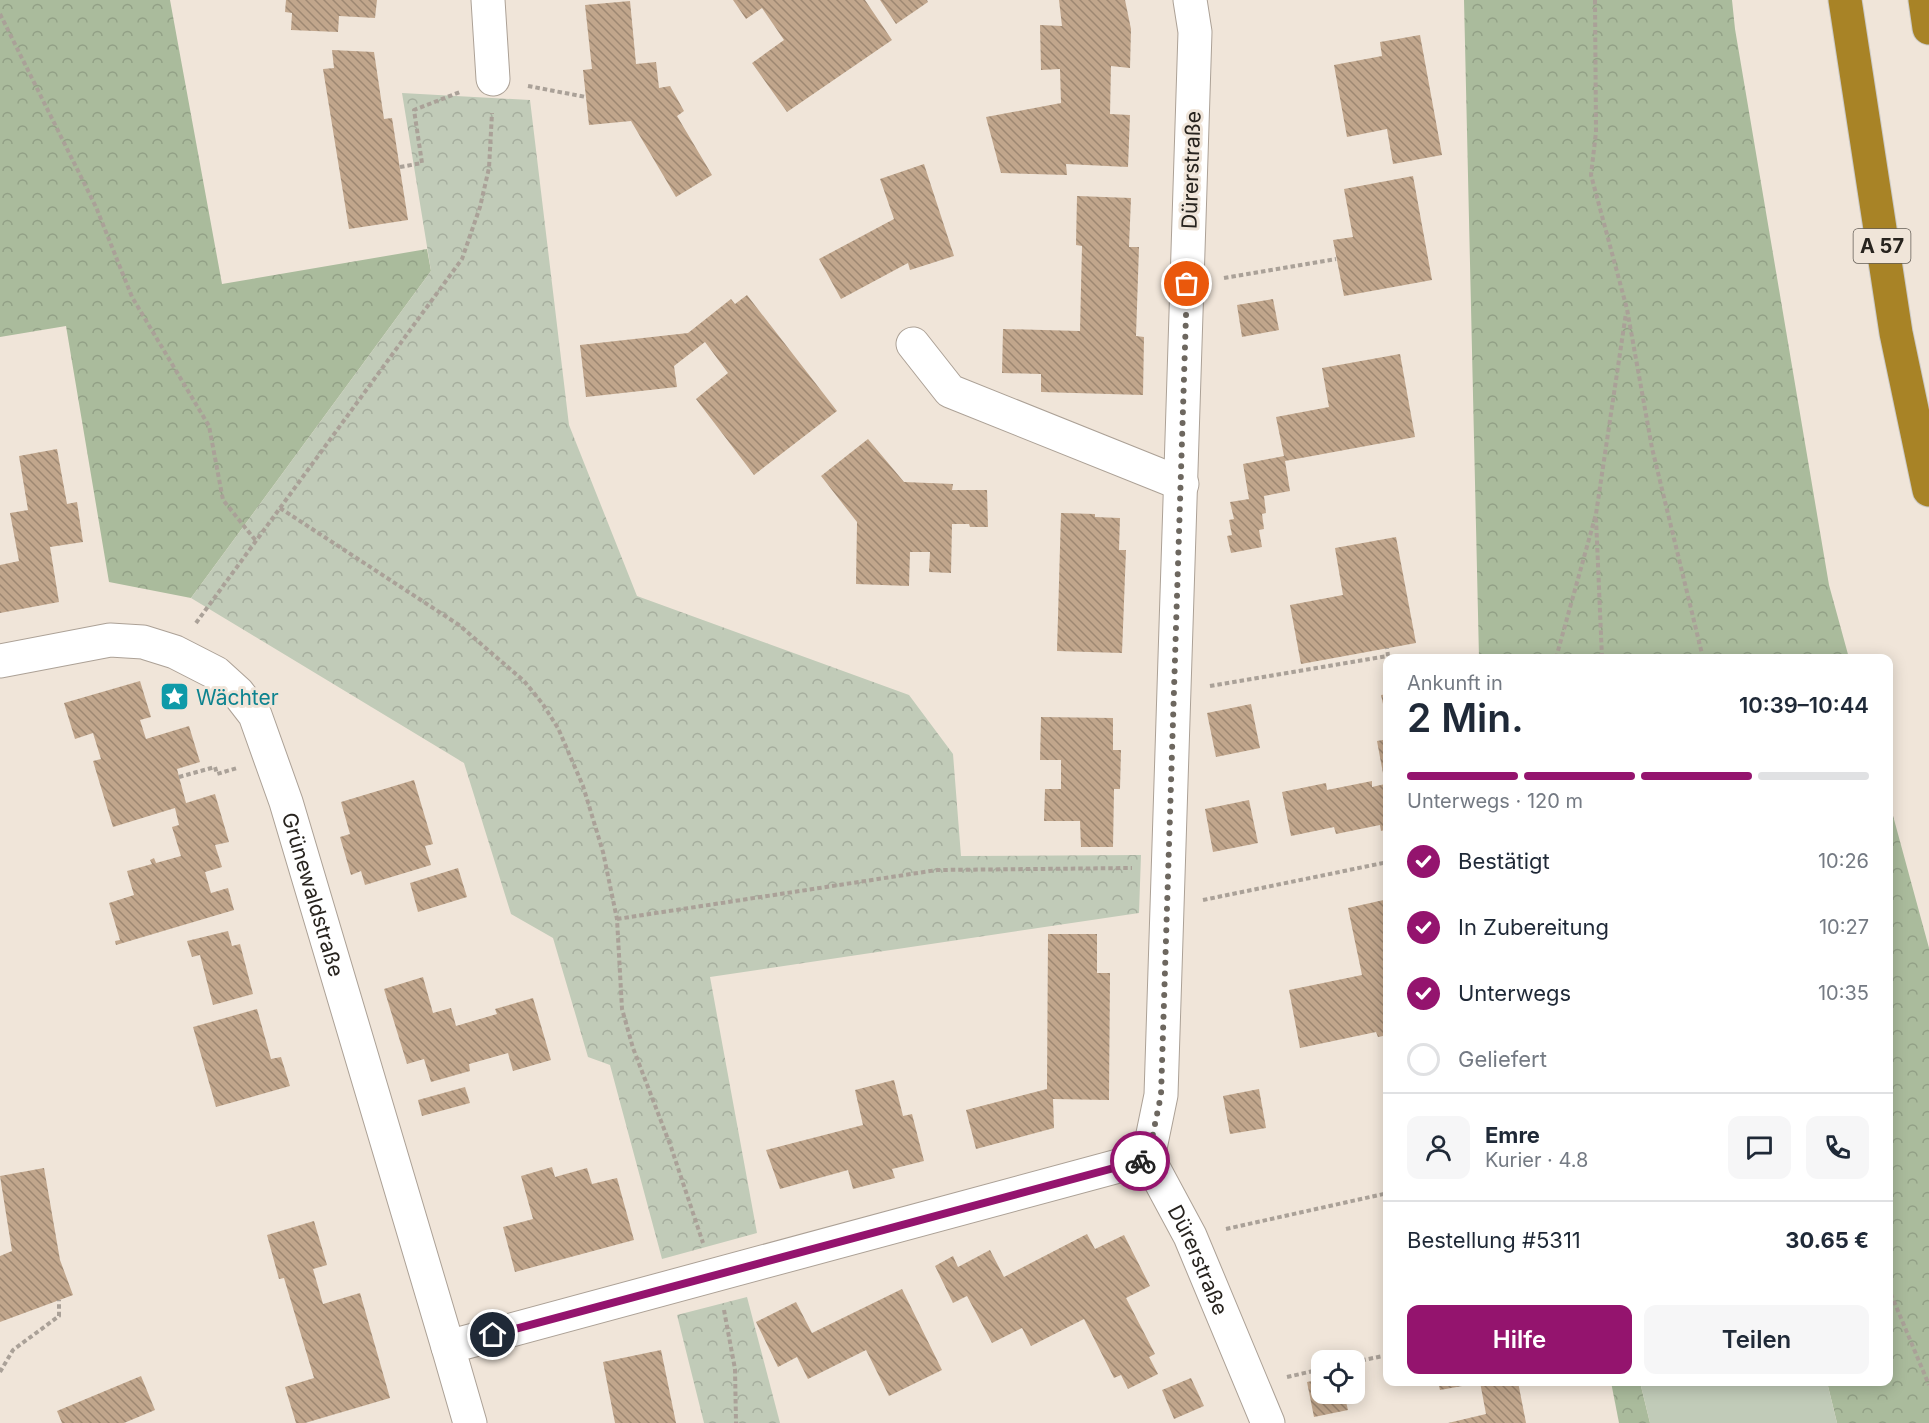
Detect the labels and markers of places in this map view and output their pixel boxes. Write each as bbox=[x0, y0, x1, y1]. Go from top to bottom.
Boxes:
pin bbox=[1161, 258, 1212, 309]
place icon: Wächter bbox=[159, 681, 191, 713]
place label: Wächter bbox=[196, 685, 279, 710]
pin bbox=[467, 1309, 518, 1360]

